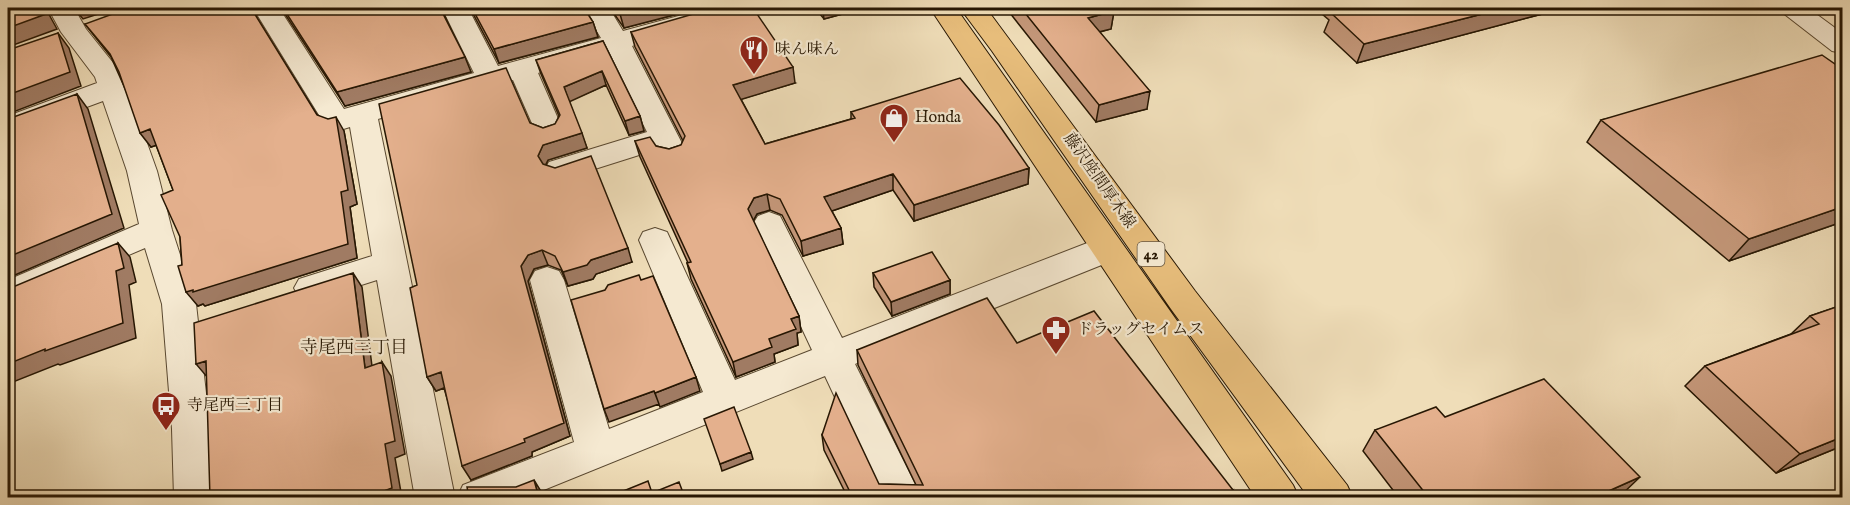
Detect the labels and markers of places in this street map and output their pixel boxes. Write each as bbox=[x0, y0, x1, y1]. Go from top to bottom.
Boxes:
restaurant icon: 味ん味ん bbox=[738, 34, 770, 76]
place label: 味ん味ん bbox=[775, 40, 839, 60]
shop icon: Honda bbox=[878, 102, 910, 144]
place label: Honda bbox=[915, 108, 961, 128]
pharmacy icon: ドラッグセイムス bbox=[1040, 314, 1072, 356]
place label: ドラッグセイムス bbox=[1077, 320, 1204, 340]
bus stop icon: 寺尾西三丁目 bbox=[150, 390, 182, 432]
place label: 寺尾西三丁目 bbox=[187, 396, 283, 416]

